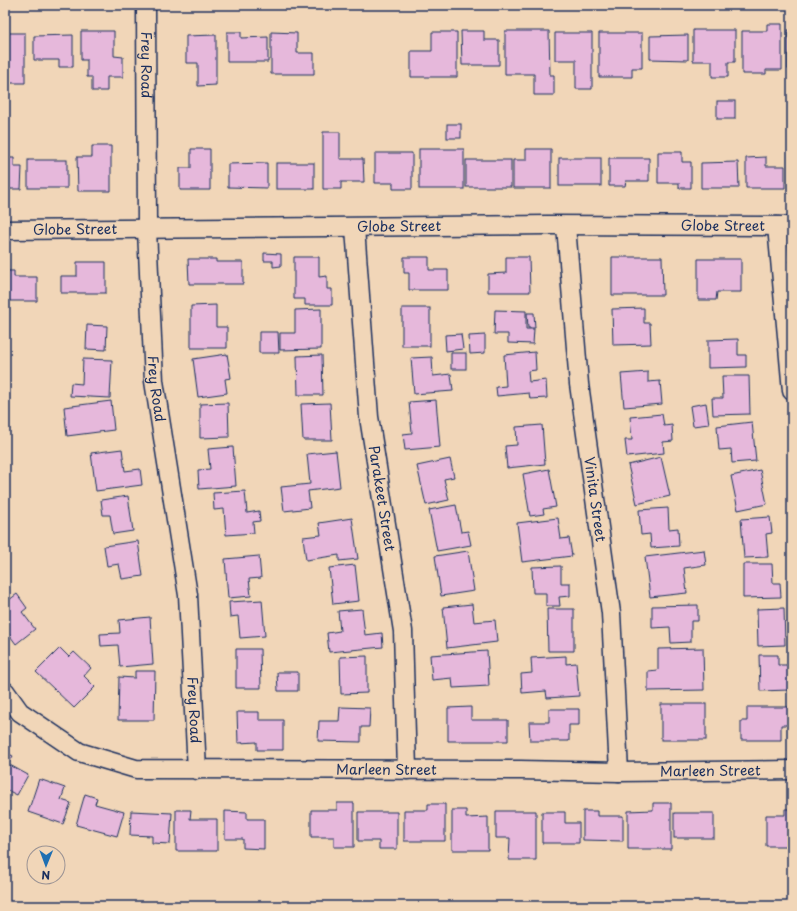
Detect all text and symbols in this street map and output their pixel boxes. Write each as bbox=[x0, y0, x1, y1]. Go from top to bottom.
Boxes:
street label: Frey Road bbox=[136, 32, 157, 98]
street label: Globe Street bbox=[357, 215, 441, 237]
street label: Globe Street bbox=[681, 215, 765, 236]
street label: Globe Street bbox=[33, 218, 117, 240]
street label: Frey Road bbox=[143, 355, 171, 423]
street label: Parakeet Street bbox=[364, 444, 401, 553]
street label: Vinita Street bbox=[579, 455, 612, 543]
street label: Frey Road bbox=[182, 676, 207, 744]
street label: Marleen Street bbox=[336, 759, 437, 780]
street label: Marleen Street bbox=[660, 759, 761, 782]
north arrow bbox=[26, 845, 66, 885]
text: N bbox=[41, 867, 50, 884]

